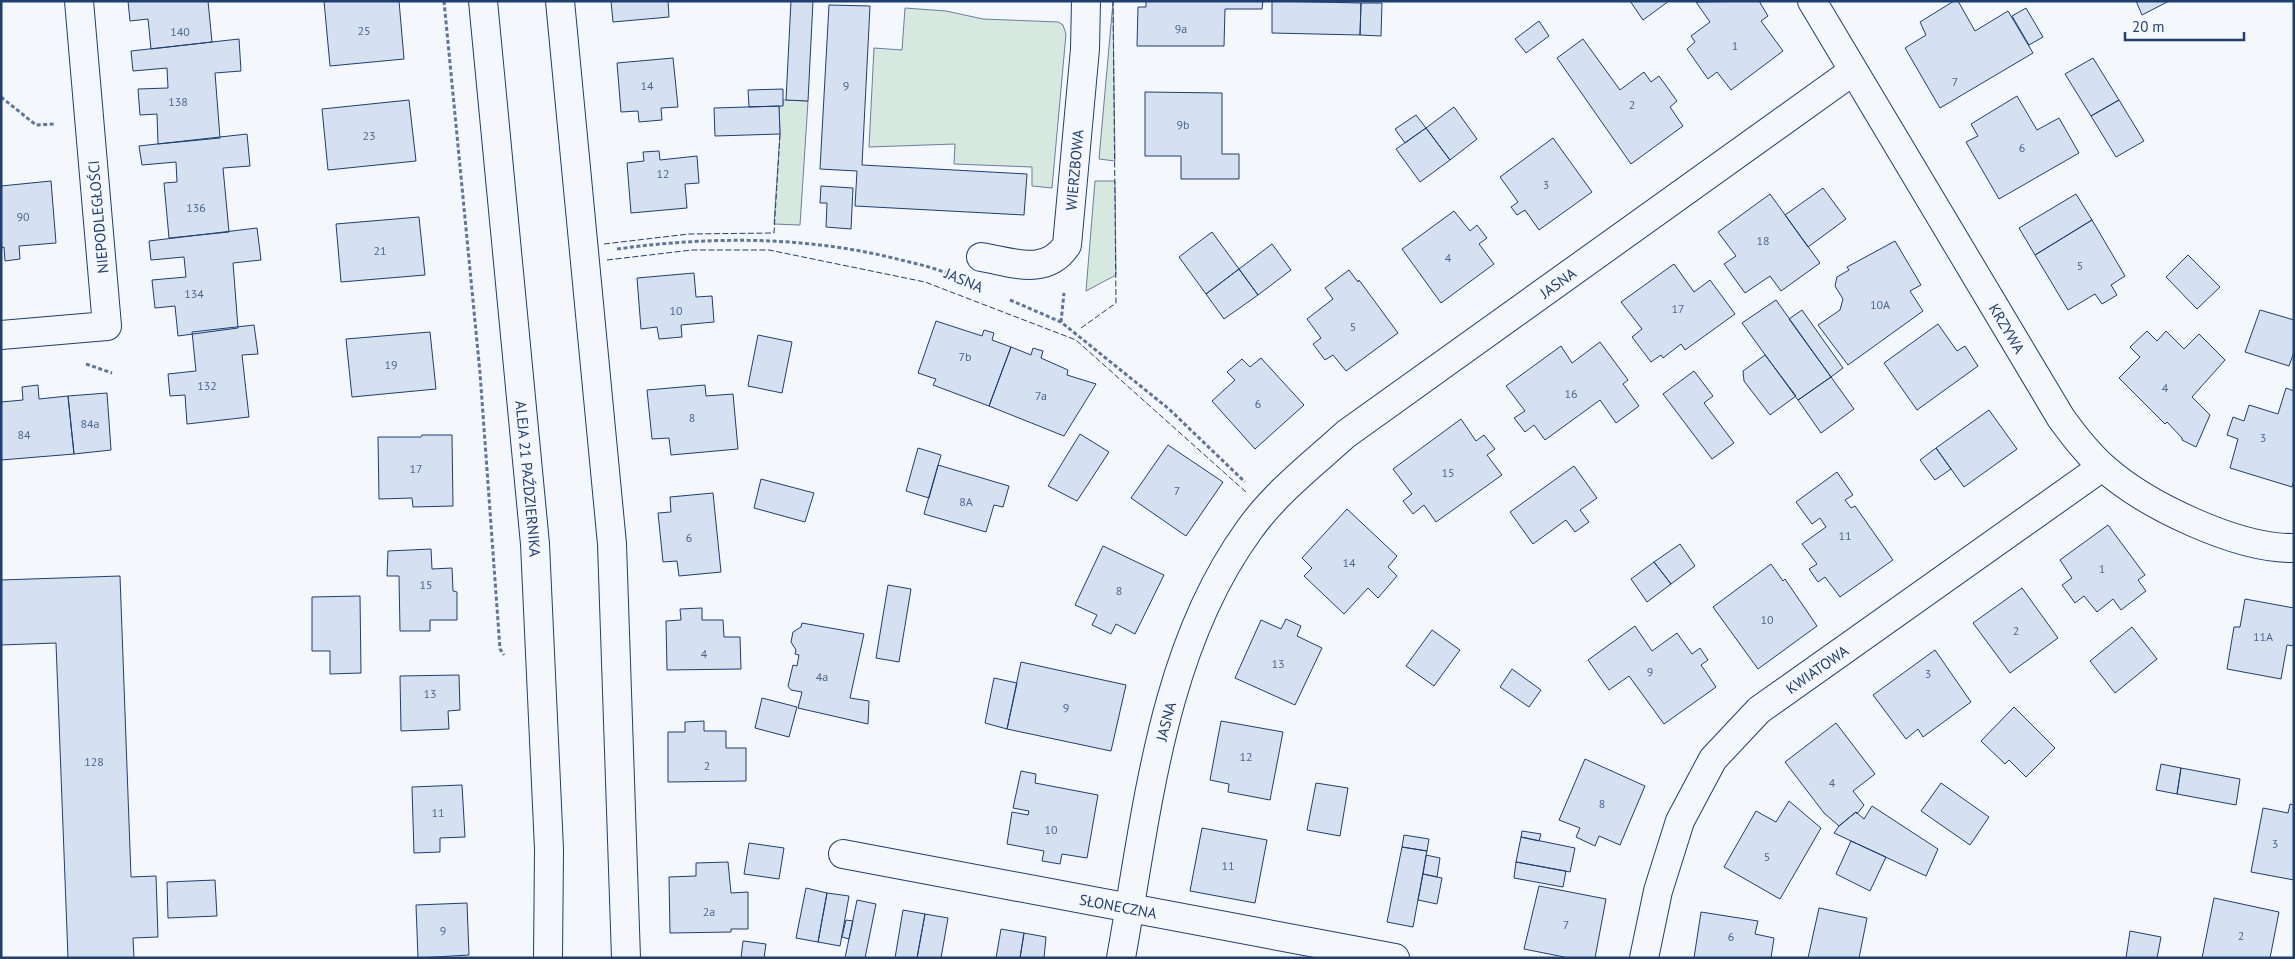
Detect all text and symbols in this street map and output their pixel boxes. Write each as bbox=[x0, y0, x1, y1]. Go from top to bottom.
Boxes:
scale bar bbox=[2125, 10, 2244, 42]
text: 20 m bbox=[2132, 17, 2165, 36]
house number: 9a bbox=[1175, 21, 1187, 36]
house number: 25 bbox=[357, 23, 371, 38]
house number: 140 bbox=[170, 24, 190, 39]
house number: 1 bbox=[1732, 38, 1738, 53]
house number: 7 bbox=[1952, 74, 1958, 89]
house number: 14 bbox=[640, 78, 654, 93]
house number: 9 bbox=[843, 78, 849, 93]
house number: 138 bbox=[168, 94, 188, 109]
house number: 2 bbox=[1629, 97, 1635, 112]
house number: 9b bbox=[1176, 117, 1190, 132]
house number: 23 bbox=[362, 128, 376, 143]
street label: WIERZBOWA bbox=[1061, 128, 1087, 211]
house number: 6 bbox=[2019, 140, 2025, 155]
street label: NIEPODLEGŁOŚCI bbox=[84, 160, 112, 274]
house number: 12 bbox=[656, 166, 670, 181]
house number: 3 bbox=[1543, 177, 1549, 192]
house number: 136 bbox=[186, 200, 206, 215]
house number: 90 bbox=[16, 209, 30, 224]
house number: 18 bbox=[1756, 233, 1770, 248]
house number: 21 bbox=[373, 243, 387, 258]
house number: 4 bbox=[1445, 250, 1452, 265]
house number: 5 bbox=[2077, 258, 2083, 273]
street label: JASNA bbox=[941, 263, 986, 297]
street label: JASNA bbox=[1535, 263, 1580, 302]
house number: 134 bbox=[184, 286, 204, 301]
house number: 10A bbox=[1870, 297, 1890, 312]
street label: KRZYWA bbox=[1985, 300, 2030, 357]
house number: 17 bbox=[1671, 301, 1685, 316]
house number: 10 bbox=[669, 303, 683, 318]
house number: 5 bbox=[1350, 319, 1356, 334]
house number: 7b bbox=[958, 349, 972, 364]
house number: 19 bbox=[384, 357, 398, 372]
house number: 132 bbox=[197, 378, 217, 393]
house number: 4 bbox=[2162, 380, 2169, 395]
house number: 16 bbox=[1564, 386, 1578, 401]
house number: 7a bbox=[1035, 388, 1047, 403]
house number: 6 bbox=[1255, 396, 1261, 411]
street label: ALEJA 21 PAŹDZIERNIKA bbox=[512, 400, 545, 558]
house number: 8 bbox=[689, 410, 695, 425]
house number: 84a bbox=[80, 416, 100, 431]
house number: 84 bbox=[17, 427, 31, 442]
house number: 3 bbox=[2260, 430, 2266, 445]
house number: 17 bbox=[409, 461, 423, 476]
house number: 15 bbox=[1441, 465, 1455, 480]
house number: 7 bbox=[1174, 483, 1180, 498]
house number: 8A bbox=[959, 494, 973, 509]
house number: 11 bbox=[1838, 528, 1852, 543]
house number: 6 bbox=[686, 530, 692, 545]
house number: 14 bbox=[1342, 555, 1356, 570]
house number: 1 bbox=[2099, 561, 2105, 576]
house number: 15 bbox=[419, 577, 433, 592]
house number: 8 bbox=[1116, 583, 1122, 598]
house number: 10 bbox=[1760, 612, 1774, 627]
house number: 2 bbox=[2013, 623, 2019, 638]
house number: 11A bbox=[2253, 629, 2273, 644]
street label: KWIATOWA bbox=[1782, 640, 1852, 698]
house number: 4 bbox=[701, 646, 708, 661]
house number: 13 bbox=[1271, 656, 1285, 671]
house number: 9 bbox=[1647, 664, 1653, 679]
house number: 3 bbox=[1925, 666, 1931, 681]
house number: 4a bbox=[816, 669, 828, 684]
house number: 13 bbox=[423, 686, 437, 701]
street label: JASNA bbox=[1151, 699, 1180, 744]
house number: 9 bbox=[1063, 700, 1069, 715]
house number: 12 bbox=[1239, 749, 1253, 764]
house number: 128 bbox=[84, 754, 104, 769]
house number: 2 bbox=[704, 758, 710, 773]
house number: 4 bbox=[1829, 775, 1836, 790]
house number: 8 bbox=[1599, 796, 1605, 811]
house number: 11 bbox=[431, 805, 445, 820]
house number: 10 bbox=[1044, 822, 1058, 837]
house number: 3 bbox=[2272, 836, 2278, 851]
house number: 5 bbox=[1764, 849, 1770, 864]
house number: 11 bbox=[1221, 858, 1235, 873]
street label: SŁONECZNA bbox=[1078, 889, 1159, 922]
house number: 2a bbox=[703, 904, 715, 919]
house number: 7 bbox=[1563, 917, 1569, 932]
house number: 9 bbox=[440, 923, 446, 938]
house number: 2 bbox=[2238, 928, 2244, 943]
house number: 6 bbox=[1728, 929, 1734, 944]

